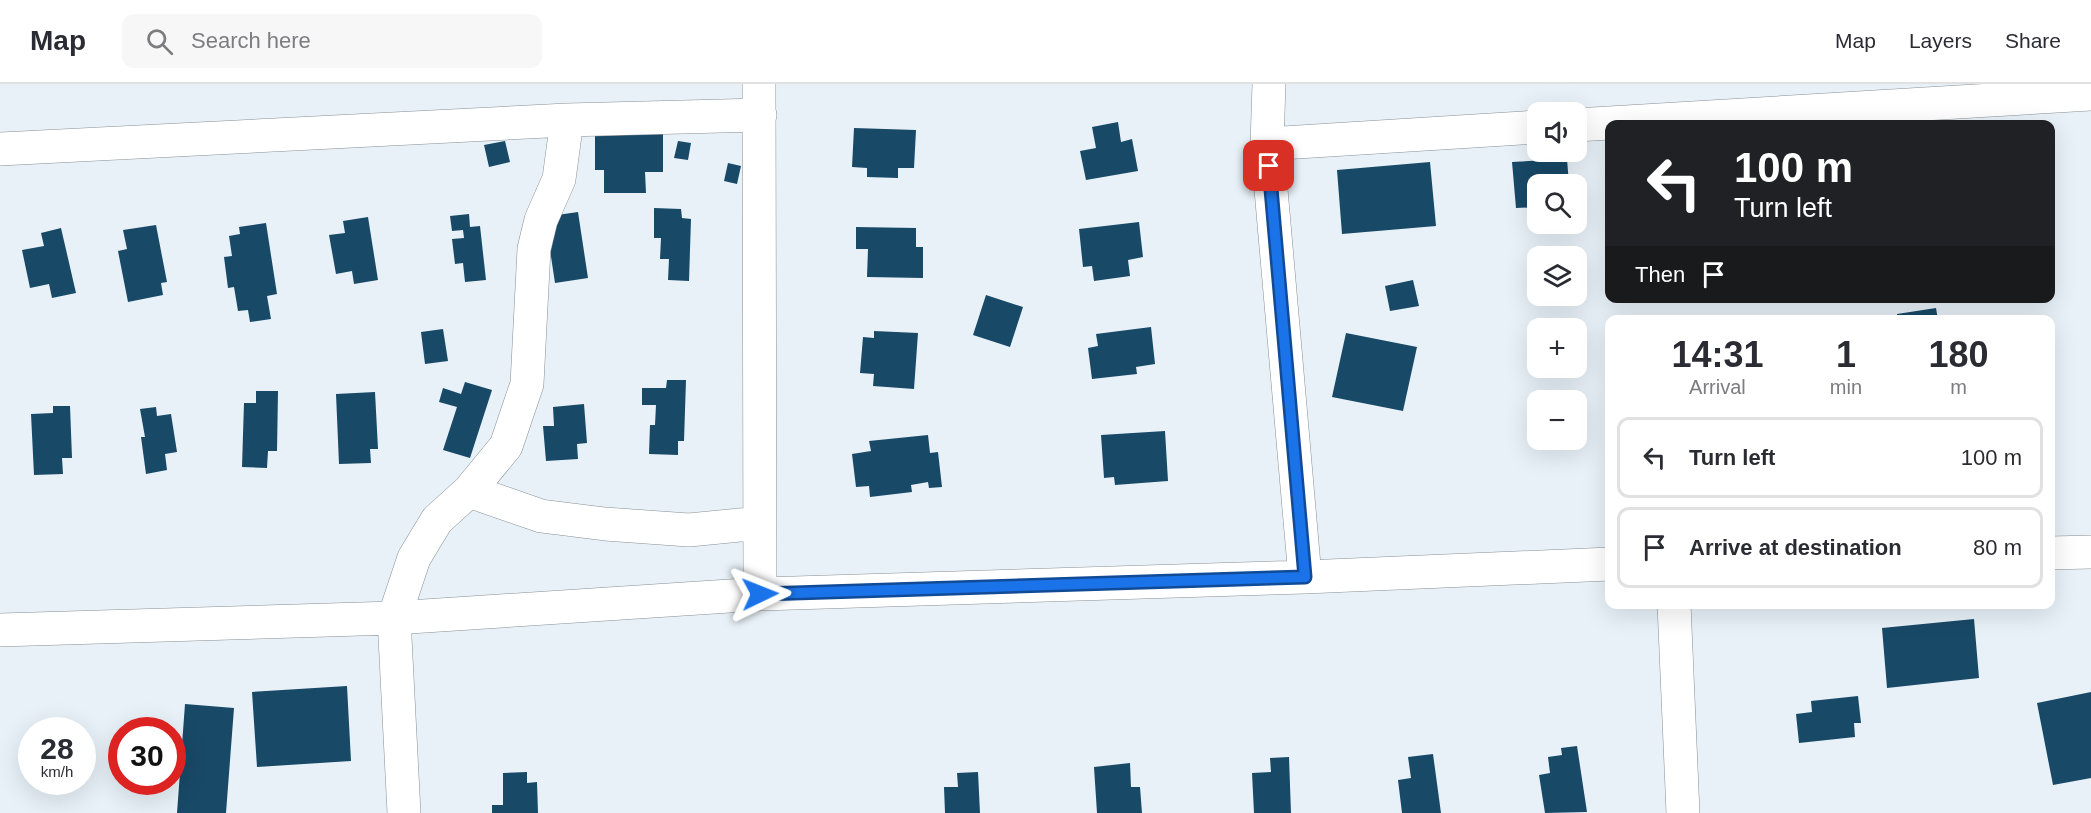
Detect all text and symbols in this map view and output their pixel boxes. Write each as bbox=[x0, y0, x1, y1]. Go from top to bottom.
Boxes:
search box bbox=[122, 14, 542, 68]
text: Map bbox=[30, 25, 86, 56]
icon: search bbox=[143, 25, 176, 58]
text: Search here bbox=[191, 28, 311, 53]
text: Map bbox=[1835, 29, 1876, 52]
text: Layers bbox=[1909, 29, 1972, 52]
text: Share bbox=[2005, 29, 2061, 52]
map controls bbox=[1527, 102, 1587, 450]
button: sound bbox=[1527, 102, 1587, 162]
pin bbox=[1243, 140, 1294, 191]
icon: left bbox=[1635, 144, 1713, 222]
text: 100 m bbox=[1734, 144, 1853, 191]
icon: arrive bbox=[1252, 149, 1285, 182]
button: search bbox=[1527, 174, 1587, 234]
text: Turn left bbox=[1734, 193, 1832, 223]
button: layers bbox=[1527, 246, 1587, 306]
icon: arrive bbox=[1697, 258, 1730, 291]
text: Then bbox=[1635, 262, 1685, 287]
button: + bbox=[1527, 318, 1587, 378]
text: 14:31 bbox=[1671, 334, 1763, 375]
text: 1 bbox=[1836, 334, 1856, 375]
text: 180 bbox=[1928, 334, 1989, 375]
text: Arrival bbox=[1689, 376, 1746, 398]
text: min bbox=[1830, 376, 1862, 398]
text: m bbox=[1950, 376, 1967, 398]
button: − bbox=[1527, 390, 1587, 450]
icon: left bbox=[1638, 441, 1671, 474]
text: Turn left bbox=[1689, 445, 1775, 470]
text: 100 m bbox=[1961, 445, 2022, 470]
icon: arrive bbox=[1638, 531, 1671, 564]
text: Arrive at destination bbox=[1689, 535, 1902, 560]
text: 80 m bbox=[1973, 535, 2022, 560]
position arrow bbox=[728, 562, 792, 626]
speed limit sign: 30 bbox=[108, 717, 186, 795]
text: 28 bbox=[40, 732, 74, 765]
text: km/h bbox=[41, 763, 73, 780]

